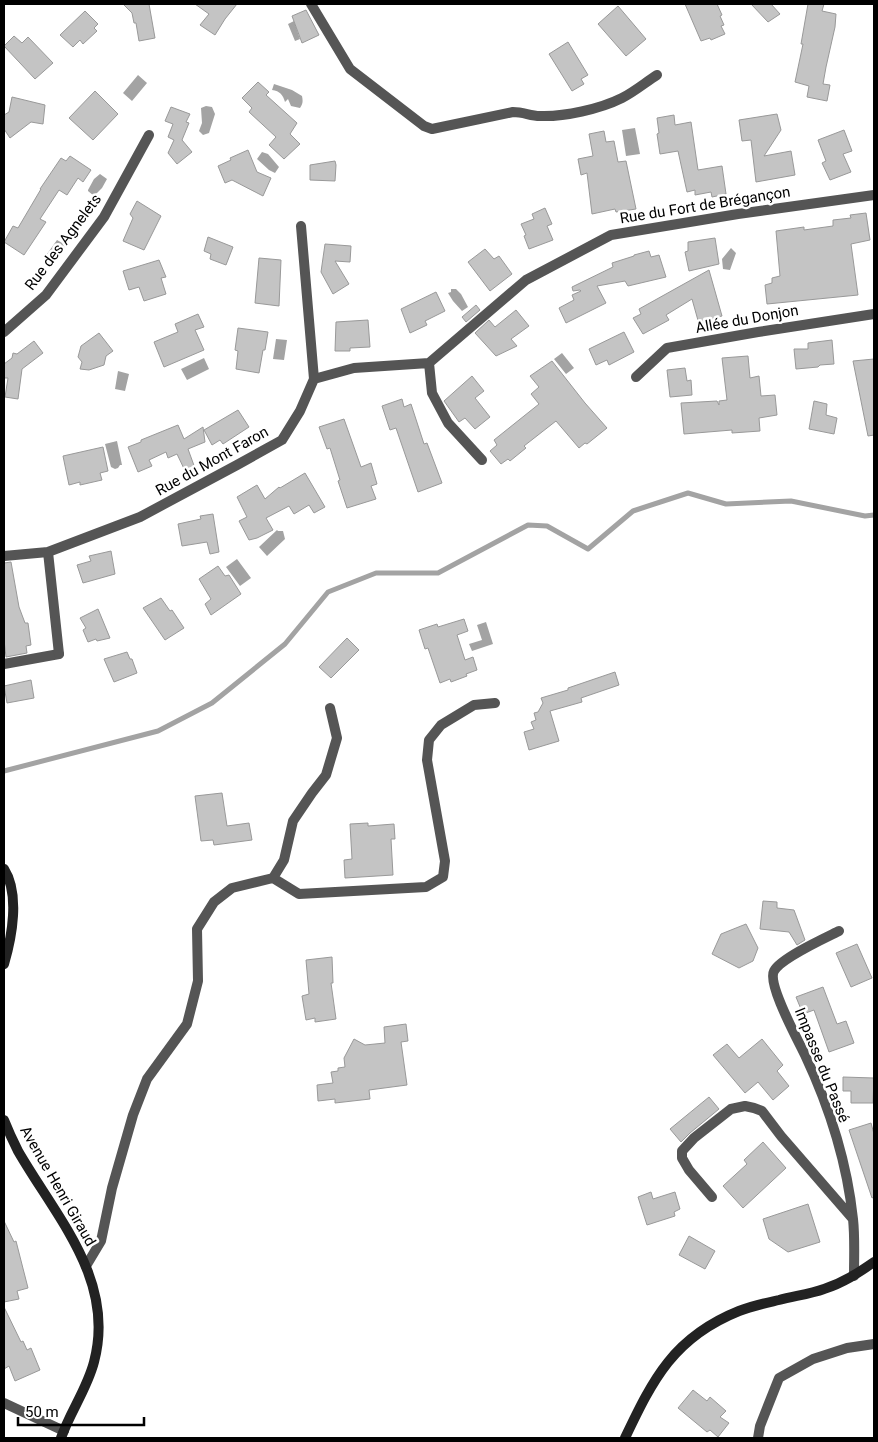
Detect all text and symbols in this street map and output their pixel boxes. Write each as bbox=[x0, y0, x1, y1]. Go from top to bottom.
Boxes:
street label: Rue du Fort de Brégançon bbox=[618, 183, 792, 227]
street label: Rue des Agnelets bbox=[21, 190, 105, 294]
street label: Allée du Donjon bbox=[694, 301, 800, 337]
street label: Rue du Mont Faron bbox=[152, 423, 272, 499]
street label: Impasse du Passé bbox=[791, 1005, 853, 1125]
street label: Avenue Henri Giraud bbox=[16, 1123, 100, 1249]
scale bar bbox=[18, 1394, 144, 1426]
text: 50 m bbox=[25, 1403, 59, 1421]

